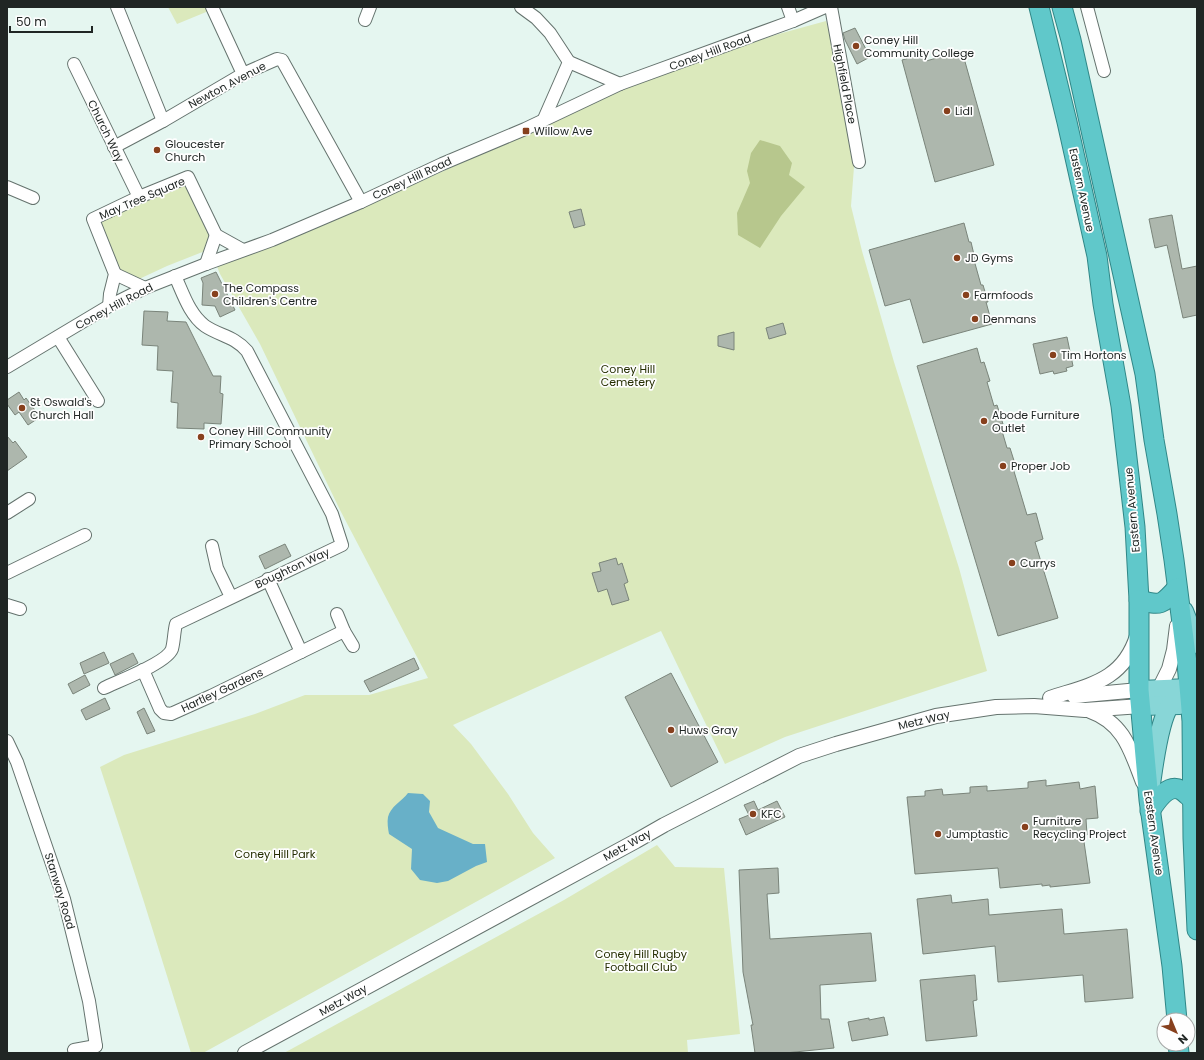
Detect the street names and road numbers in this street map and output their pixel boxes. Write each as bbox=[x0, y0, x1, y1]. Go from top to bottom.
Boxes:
street label: Coney Hill Road bbox=[667, 30, 753, 74]
street label: Highfield Place bbox=[829, 43, 861, 125]
street label: Newton Avenue bbox=[185, 58, 269, 112]
street label: Church Way bbox=[84, 97, 128, 166]
street label: Eastern Avenue bbox=[1065, 147, 1099, 233]
street label: Coney Hill Road bbox=[370, 153, 454, 203]
street label: May Tree Square bbox=[97, 173, 188, 223]
street label: Coney Hill Road bbox=[72, 279, 156, 333]
street label: Eastern Avenue bbox=[1120, 467, 1144, 553]
street label: Boughton Way bbox=[252, 543, 333, 592]
street label: Hartley Gardens bbox=[178, 664, 266, 716]
street label: Metz Way bbox=[897, 706, 952, 734]
street label: Eastern Avenue bbox=[1140, 790, 1168, 876]
street label: Metz Way bbox=[600, 825, 655, 865]
street label: Stanway Road bbox=[41, 851, 79, 931]
street label: Metz Way bbox=[316, 980, 371, 1020]

